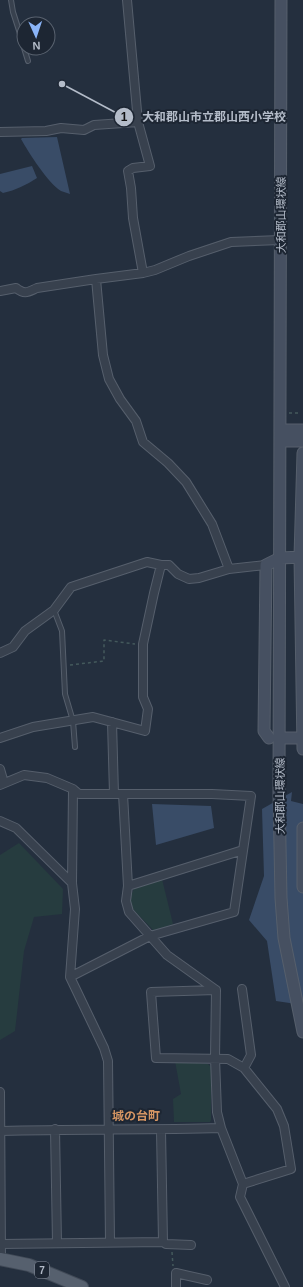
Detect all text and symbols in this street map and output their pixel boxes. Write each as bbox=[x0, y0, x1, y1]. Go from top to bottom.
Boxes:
north arrow bbox=[16, 16, 56, 56]
text: N bbox=[32, 40, 41, 52]
callout: 大和郡山市立郡山西小学校 bbox=[114, 105, 294, 129]
text: 1 bbox=[121, 110, 128, 124]
text: 大和郡山市立郡山西小学校 bbox=[142, 110, 286, 124]
street label: 大和郡山環状線 bbox=[275, 177, 287, 254]
street label: 大和郡山環状線 bbox=[274, 758, 286, 835]
district label: 城の台町 bbox=[112, 1109, 160, 1123]
road number: 7 bbox=[35, 1262, 49, 1278]

